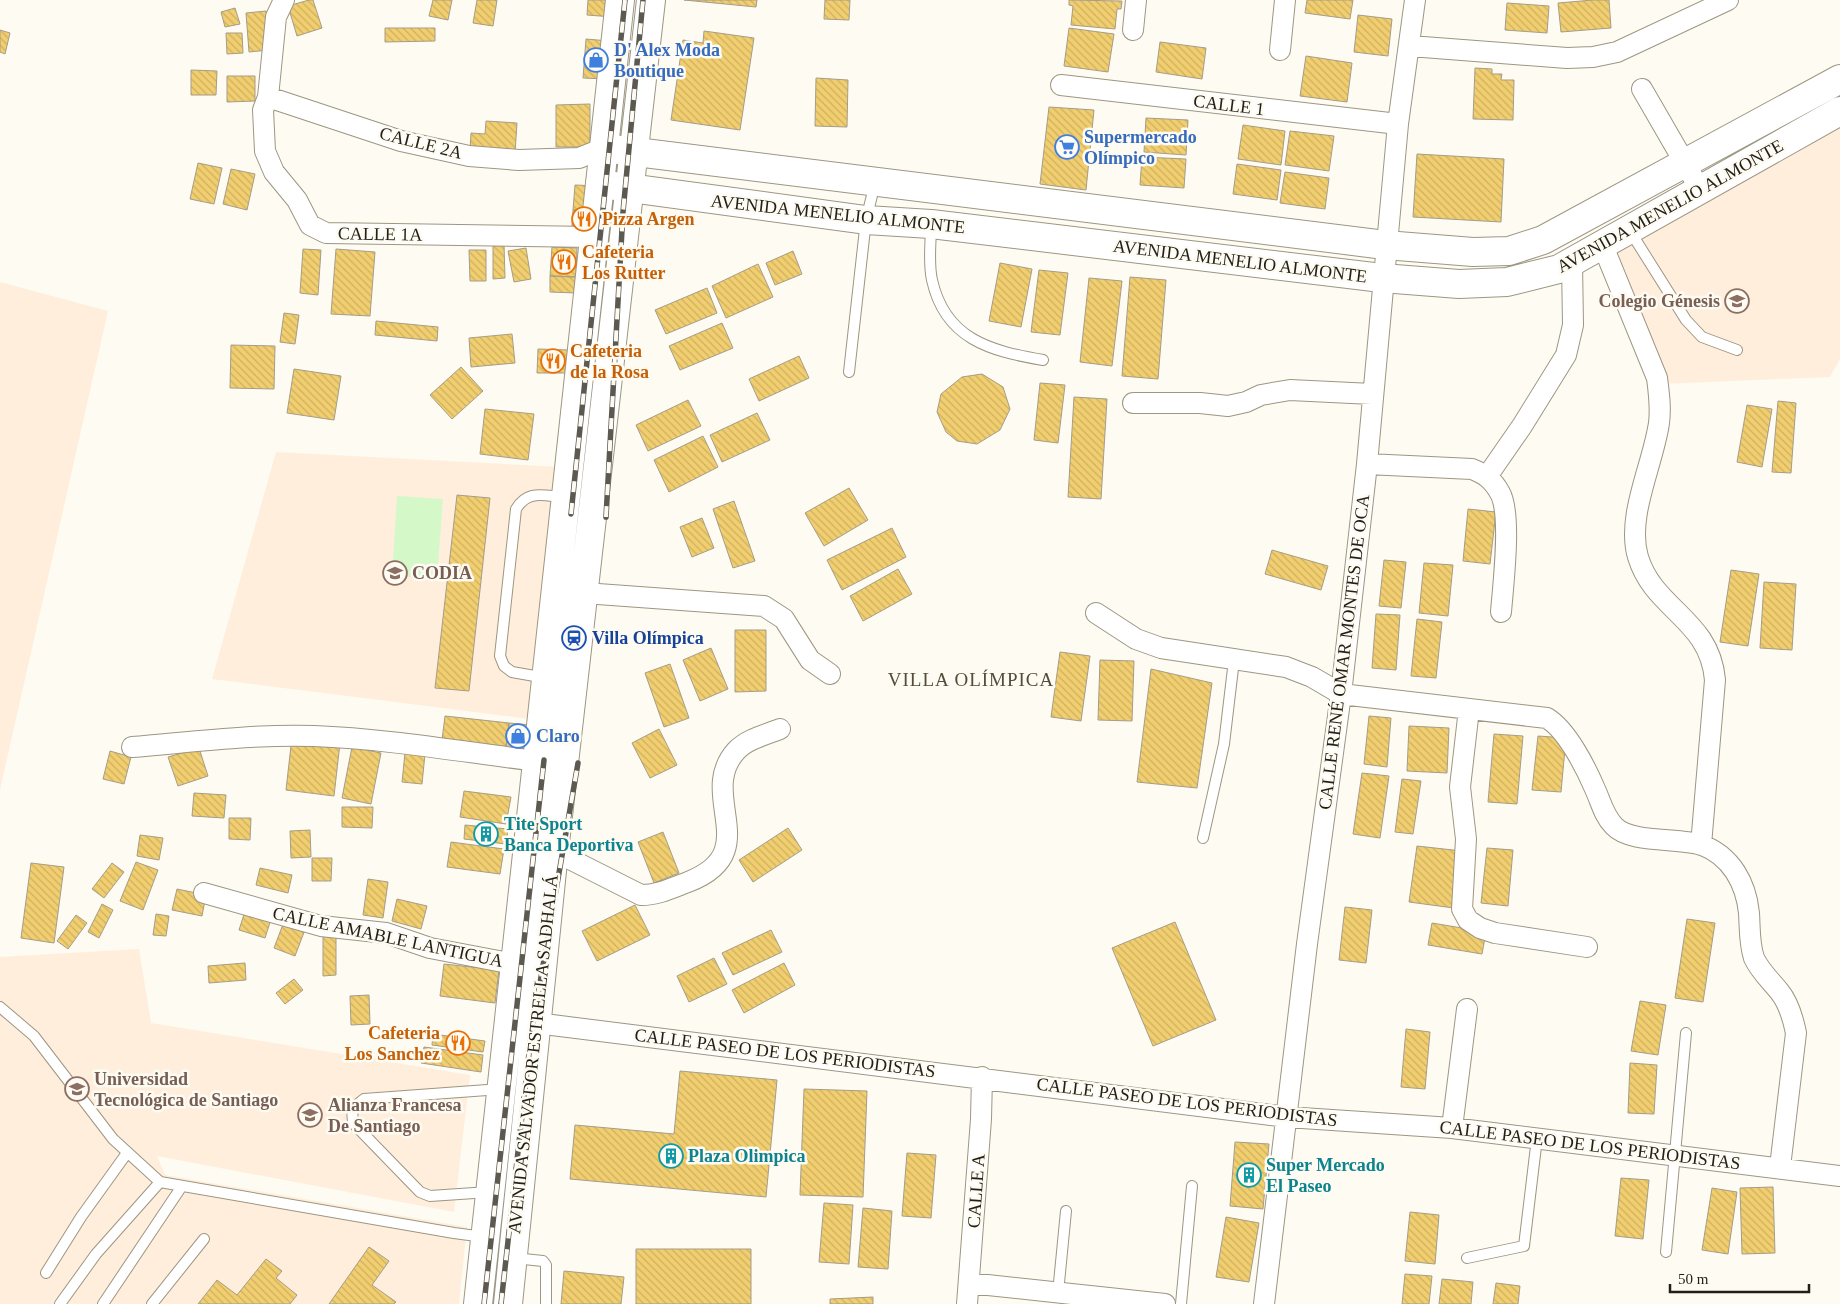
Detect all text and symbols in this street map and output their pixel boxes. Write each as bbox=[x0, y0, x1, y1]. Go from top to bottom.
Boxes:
place label: D' Alex Moda Boutique bbox=[614, 40, 720, 81]
shop icon: D' Alex Moda Boutique bbox=[583, 47, 609, 73]
street label: CALLE 1 bbox=[1192, 91, 1266, 119]
street label: CALLE 2A bbox=[378, 123, 464, 163]
place label: Supermercado Olímpico bbox=[1084, 127, 1197, 168]
supermarket icon: Supermercado Olímpico bbox=[1054, 134, 1080, 160]
street label: AVENIDA MENELIO ALMONTE bbox=[1553, 135, 1787, 277]
street label: AVENIDA MENELIO ALMONTE bbox=[710, 191, 966, 237]
restaurant icon: Pizza Argen bbox=[571, 206, 597, 232]
place label: Pizza Argen bbox=[602, 209, 694, 229]
street label: CALLE 1A bbox=[338, 223, 422, 245]
street label: AVENIDA MENELIO ALMONTE bbox=[1112, 235, 1368, 287]
place label: Cafeteria Los Rutter bbox=[582, 242, 666, 283]
restaurant icon: Cafeteria Los Rutter bbox=[551, 249, 577, 275]
school or university icon: Colegio Génesis bbox=[1724, 288, 1750, 314]
place label: Colegio Génesis bbox=[1599, 291, 1720, 311]
place label: Cafeteria de la Rosa bbox=[570, 341, 649, 382]
restaurant icon: Cafeteria de la Rosa bbox=[540, 348, 566, 374]
street label: CALLE RENÉ OMAR MONTES DE OCA bbox=[1314, 493, 1373, 811]
school or university icon: CODIA bbox=[382, 560, 408, 586]
place label: CODIA bbox=[412, 563, 472, 583]
station icon: Villa Olímpica bbox=[561, 625, 587, 651]
place label: Villa Olímpica bbox=[592, 628, 704, 648]
district label: VILLA OLÍMPICA bbox=[888, 669, 1054, 690]
shop icon: Claro bbox=[505, 723, 531, 749]
place label: Claro bbox=[536, 726, 580, 746]
place label: Tite Sport Banca Deportiva bbox=[504, 814, 634, 855]
building icon: Tite Sport Banca Deportiva bbox=[473, 821, 499, 847]
street label: AVENIDA SALVADOR ESTRELLA SADHALÁ bbox=[503, 873, 562, 1235]
street label: CALLE AMABLE LANTIGUA bbox=[271, 903, 505, 971]
place label: Cafeteria Los Sanchez bbox=[344, 1023, 440, 1064]
street label: CALLE PASEO DE LOS PERIODISTAS bbox=[633, 1025, 937, 1081]
restaurant icon: Cafeteria Los Sanchez bbox=[445, 1030, 471, 1056]
place label: Universidad Tecnológica de Santiago bbox=[94, 1069, 278, 1110]
street label: CALLE PASEO DE LOS PERIODISTAS bbox=[1035, 1074, 1339, 1130]
school or university icon: Universidad Tecnológica de Santiago bbox=[64, 1076, 90, 1102]
place label: Alianza Francesa De Santiago bbox=[328, 1095, 461, 1136]
school or university icon: Alianza Francesa De Santiago bbox=[297, 1102, 323, 1128]
street label: CALLE PASEO DE LOS PERIODISTAS bbox=[1438, 1117, 1742, 1173]
building icon: Plaza Olimpica bbox=[658, 1143, 684, 1169]
place label: Plaza Olimpica bbox=[688, 1146, 805, 1166]
street label: CALLE A bbox=[963, 1153, 989, 1229]
place label: Super Mercado El Paseo bbox=[1266, 1155, 1385, 1196]
building icon: Super Mercado El Paseo bbox=[1236, 1162, 1262, 1188]
scale bar bbox=[1670, 1262, 1809, 1294]
text: 50 m bbox=[1678, 1271, 1709, 1287]

